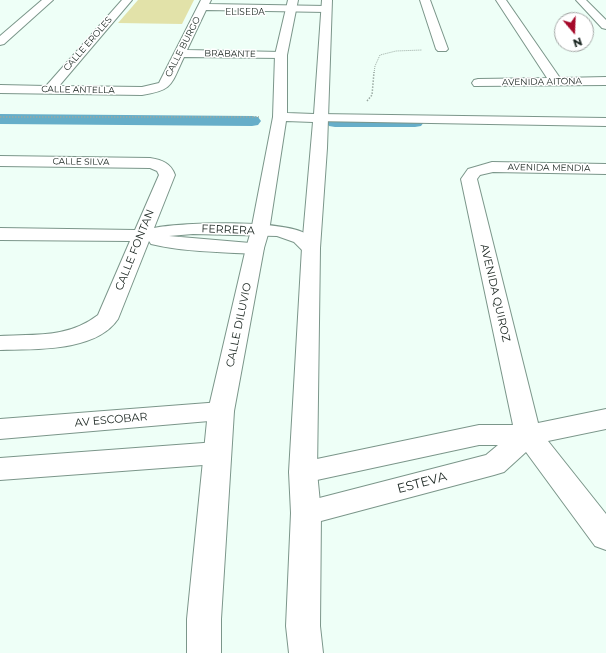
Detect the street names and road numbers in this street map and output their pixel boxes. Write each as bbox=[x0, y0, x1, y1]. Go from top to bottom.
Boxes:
street label: ELISEDA bbox=[225, 7, 265, 17]
street label: CALLE EROLES bbox=[61, 15, 115, 73]
street label: CALLE BURGO bbox=[163, 15, 203, 79]
street label: BRABANTE bbox=[204, 48, 256, 60]
street label: AVENIDA AITONA bbox=[502, 76, 582, 88]
street label: CALLE ANTELLA bbox=[41, 84, 115, 96]
street label: CALLE SILVA bbox=[52, 156, 110, 168]
street label: AVENIDA MENDIA bbox=[507, 162, 591, 174]
street label: CALLE FONTAN bbox=[113, 207, 157, 293]
street label: FERRERA bbox=[201, 222, 255, 238]
street label: AVENIDA QUIROZ bbox=[477, 243, 513, 343]
street label: CALLE DILUVIO bbox=[224, 281, 254, 369]
street label: AV ESCOBAR bbox=[74, 410, 148, 430]
street label: ESTEVA bbox=[396, 469, 448, 497]

